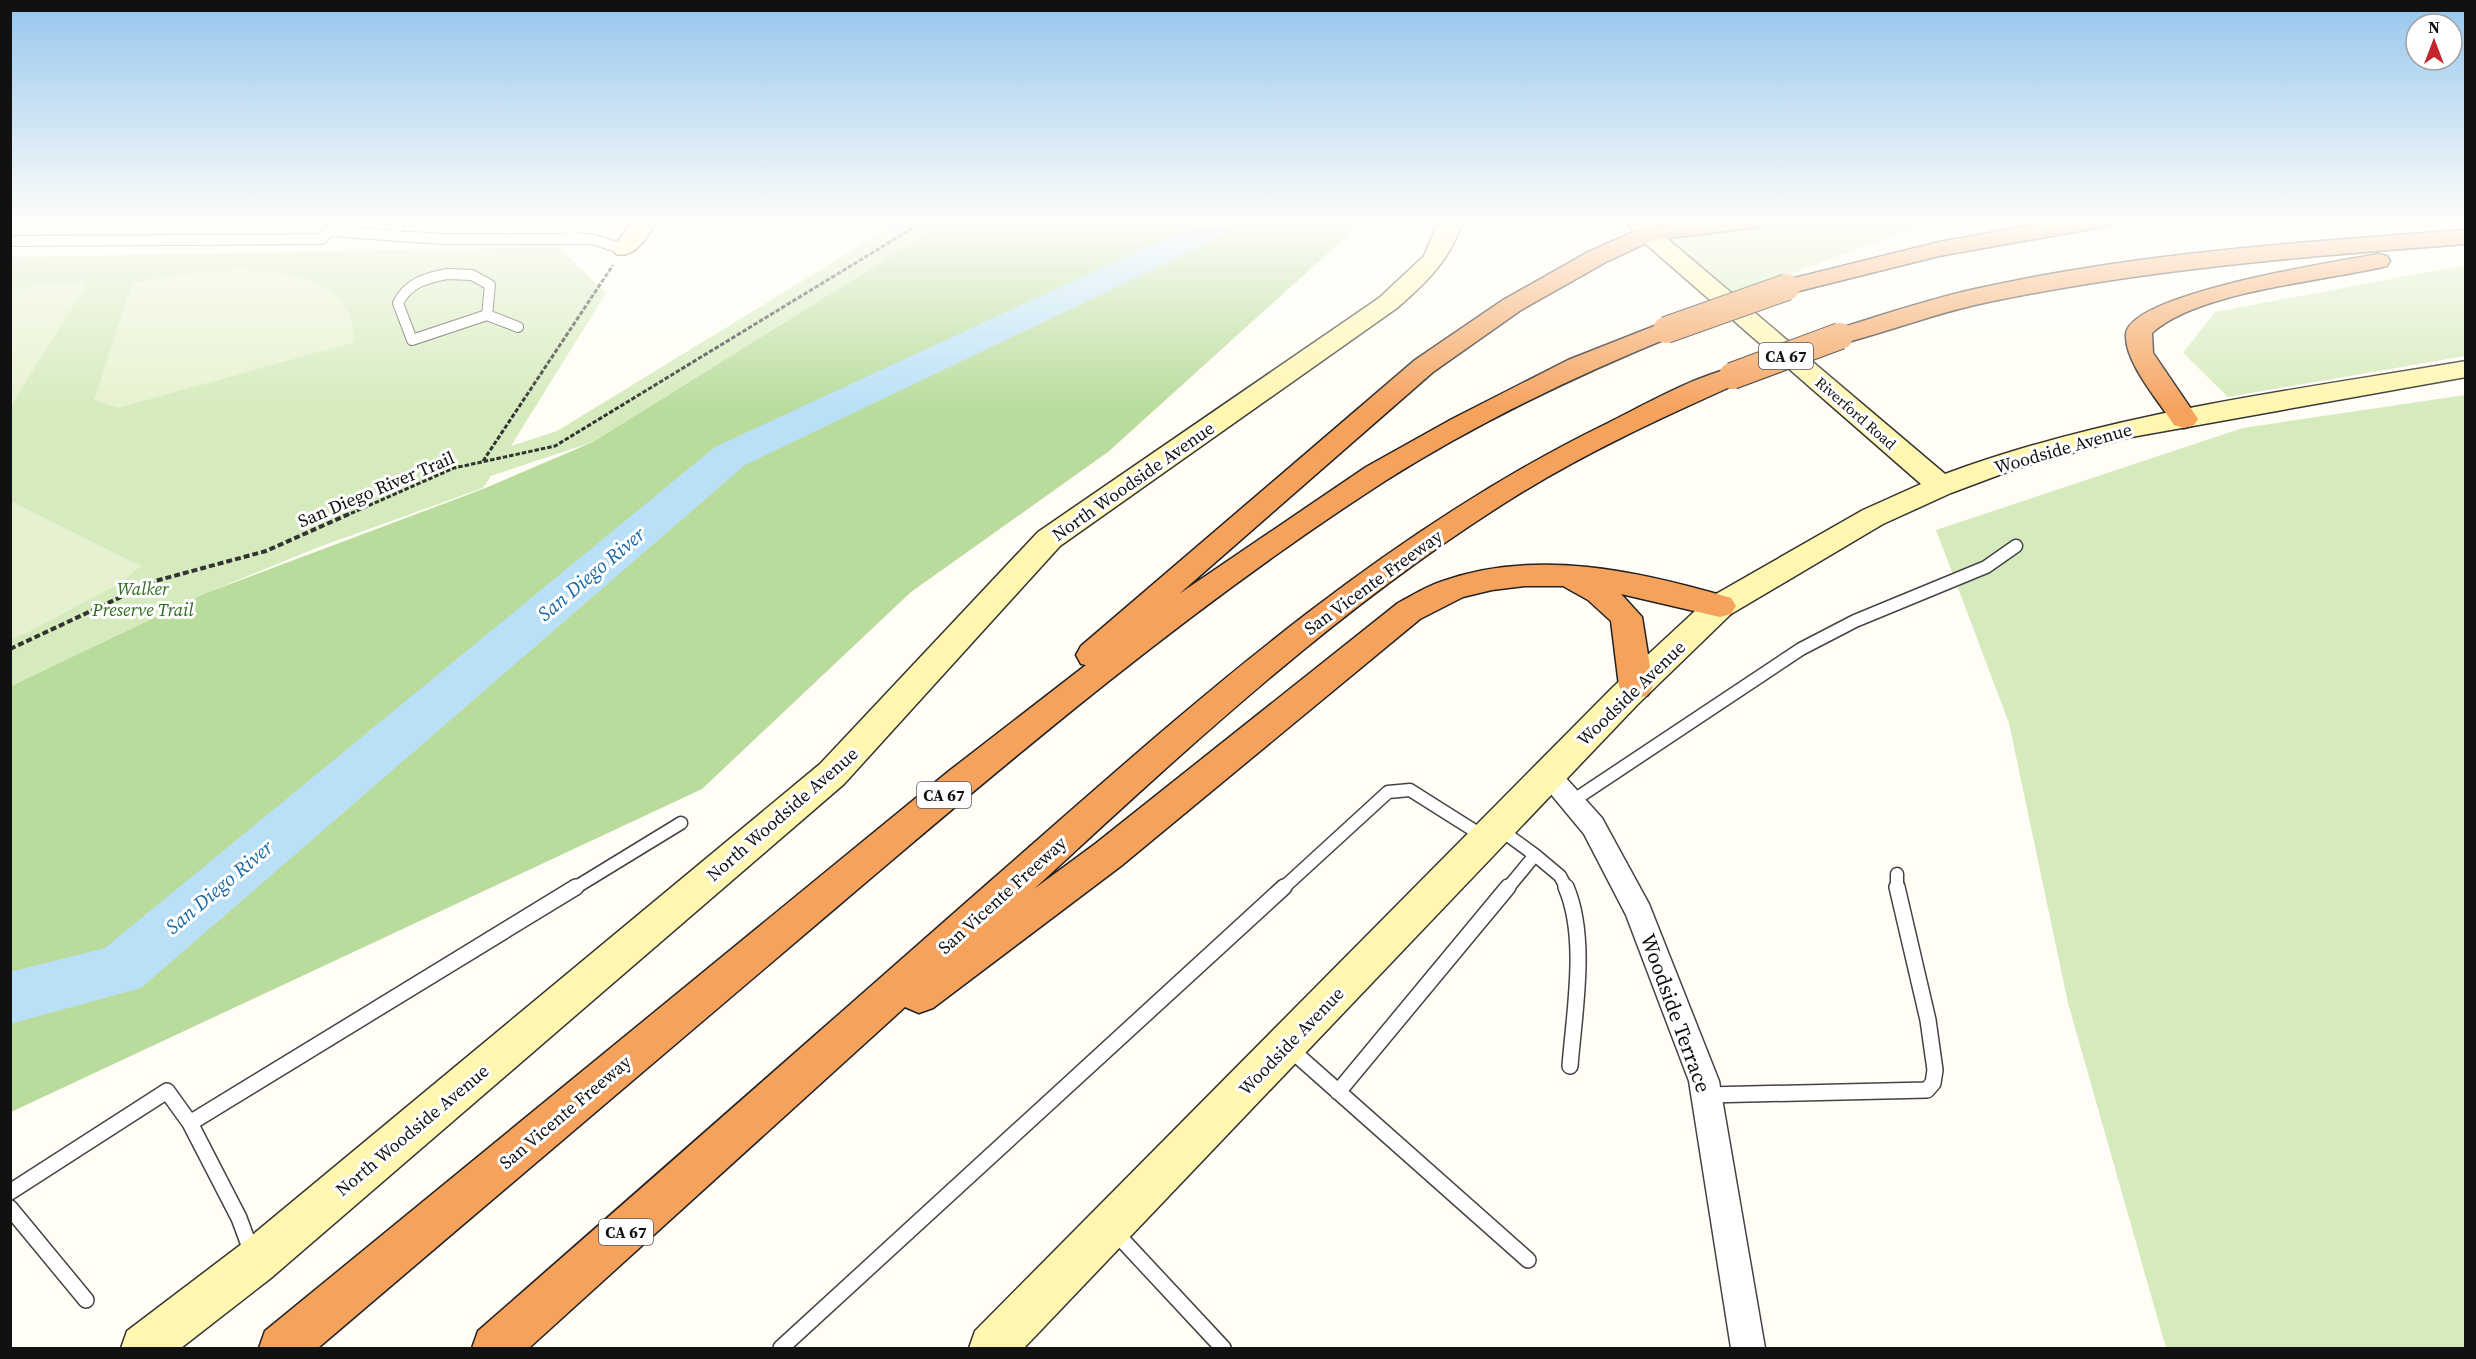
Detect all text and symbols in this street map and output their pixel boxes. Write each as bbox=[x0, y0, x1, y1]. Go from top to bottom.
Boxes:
north arrow bbox=[2404, 12, 2464, 72]
text: N bbox=[2428, 16, 2440, 38]
road number: CA 67 bbox=[1759, 343, 1813, 369]
street label: Riverford Road bbox=[1811, 372, 1901, 454]
street label: North Woodside Avenue bbox=[1047, 415, 1219, 547]
street label: Woodside Avenue bbox=[1991, 416, 2135, 480]
street label: San Diego River Trail bbox=[294, 445, 458, 533]
water label: San Diego River bbox=[531, 520, 652, 627]
street label: San Vicente Freeway bbox=[1299, 523, 1448, 641]
park label: Walker Preserve Trail bbox=[91, 576, 194, 622]
street label: Woodside Avenue bbox=[1571, 635, 1691, 751]
street label: North Woodside Avenue bbox=[701, 741, 863, 887]
road number: CA 67 bbox=[917, 782, 971, 808]
street label: San Vicente Freeway bbox=[932, 830, 1072, 960]
water label: San Diego River bbox=[159, 833, 280, 940]
street label: Woodside Terrace bbox=[1634, 929, 1718, 1097]
street label: Woodside Avenue bbox=[1233, 981, 1349, 1101]
street label: San Vicente Freeway bbox=[494, 1049, 637, 1175]
street label: North Woodside Avenue bbox=[330, 1058, 494, 1202]
road number: CA 67 bbox=[599, 1219, 653, 1245]

